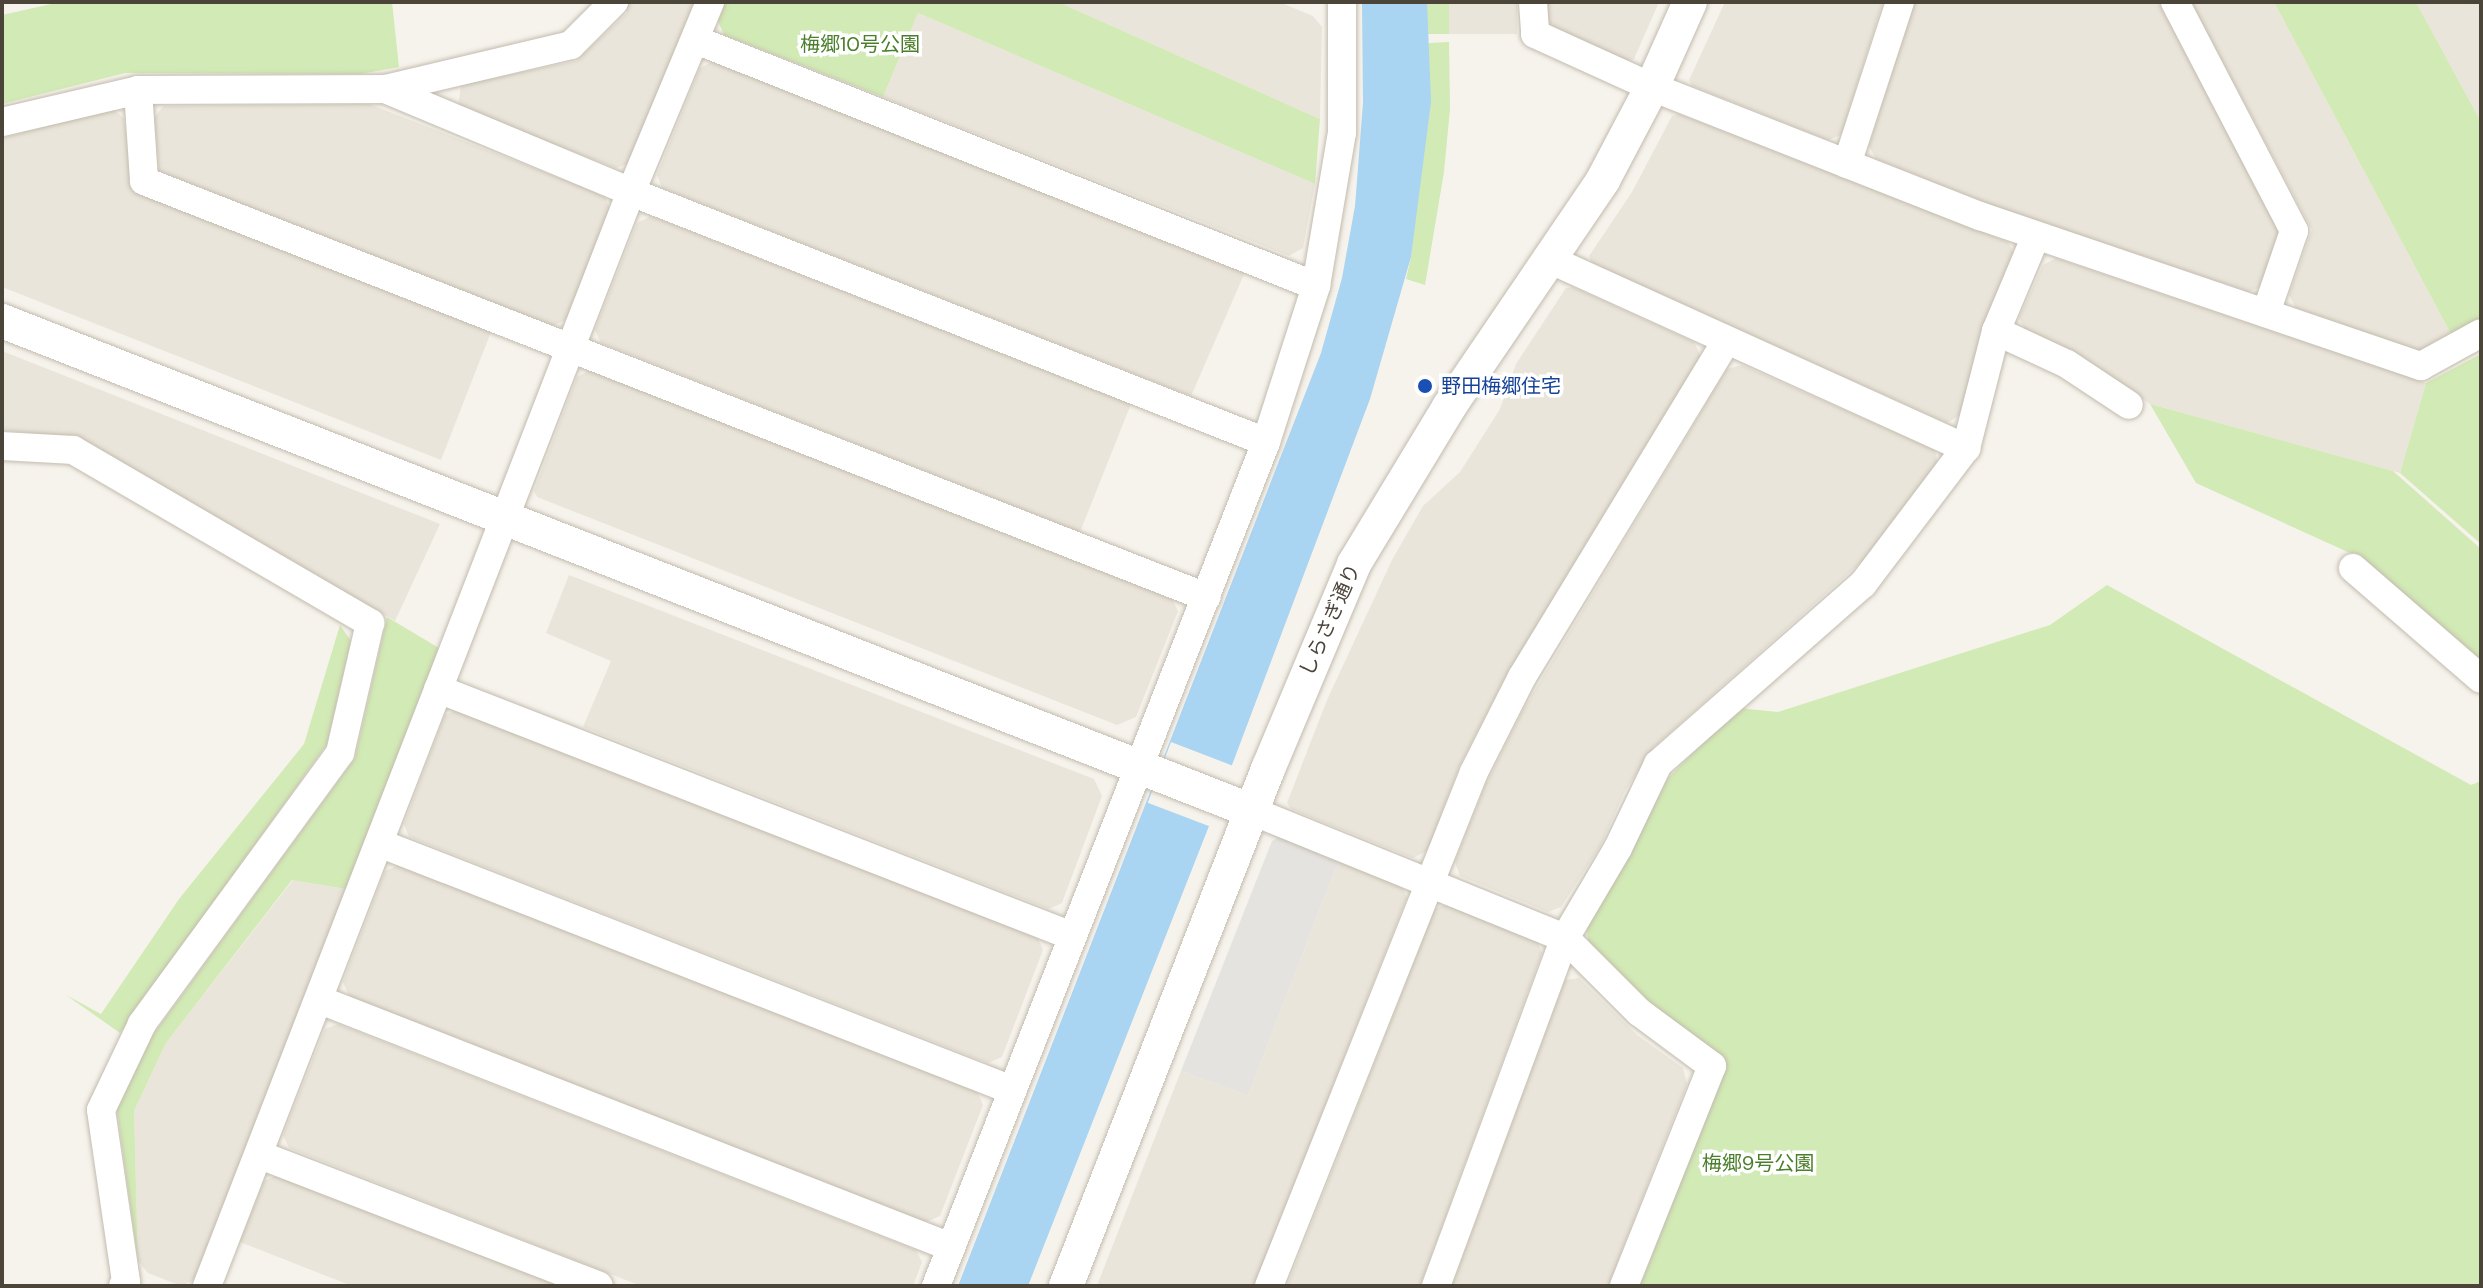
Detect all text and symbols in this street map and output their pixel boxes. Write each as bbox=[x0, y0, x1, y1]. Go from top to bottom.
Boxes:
park label: 梅郷10号公園 bbox=[800, 32, 920, 56]
place label: 野田梅郷住宅 bbox=[1441, 374, 1561, 398]
marker: 野田梅郷住宅 bbox=[1416, 377, 1434, 395]
street label: しらさぎ通り bbox=[1295, 560, 1365, 680]
park label: 梅郷9号公園 bbox=[1702, 1151, 1814, 1175]

